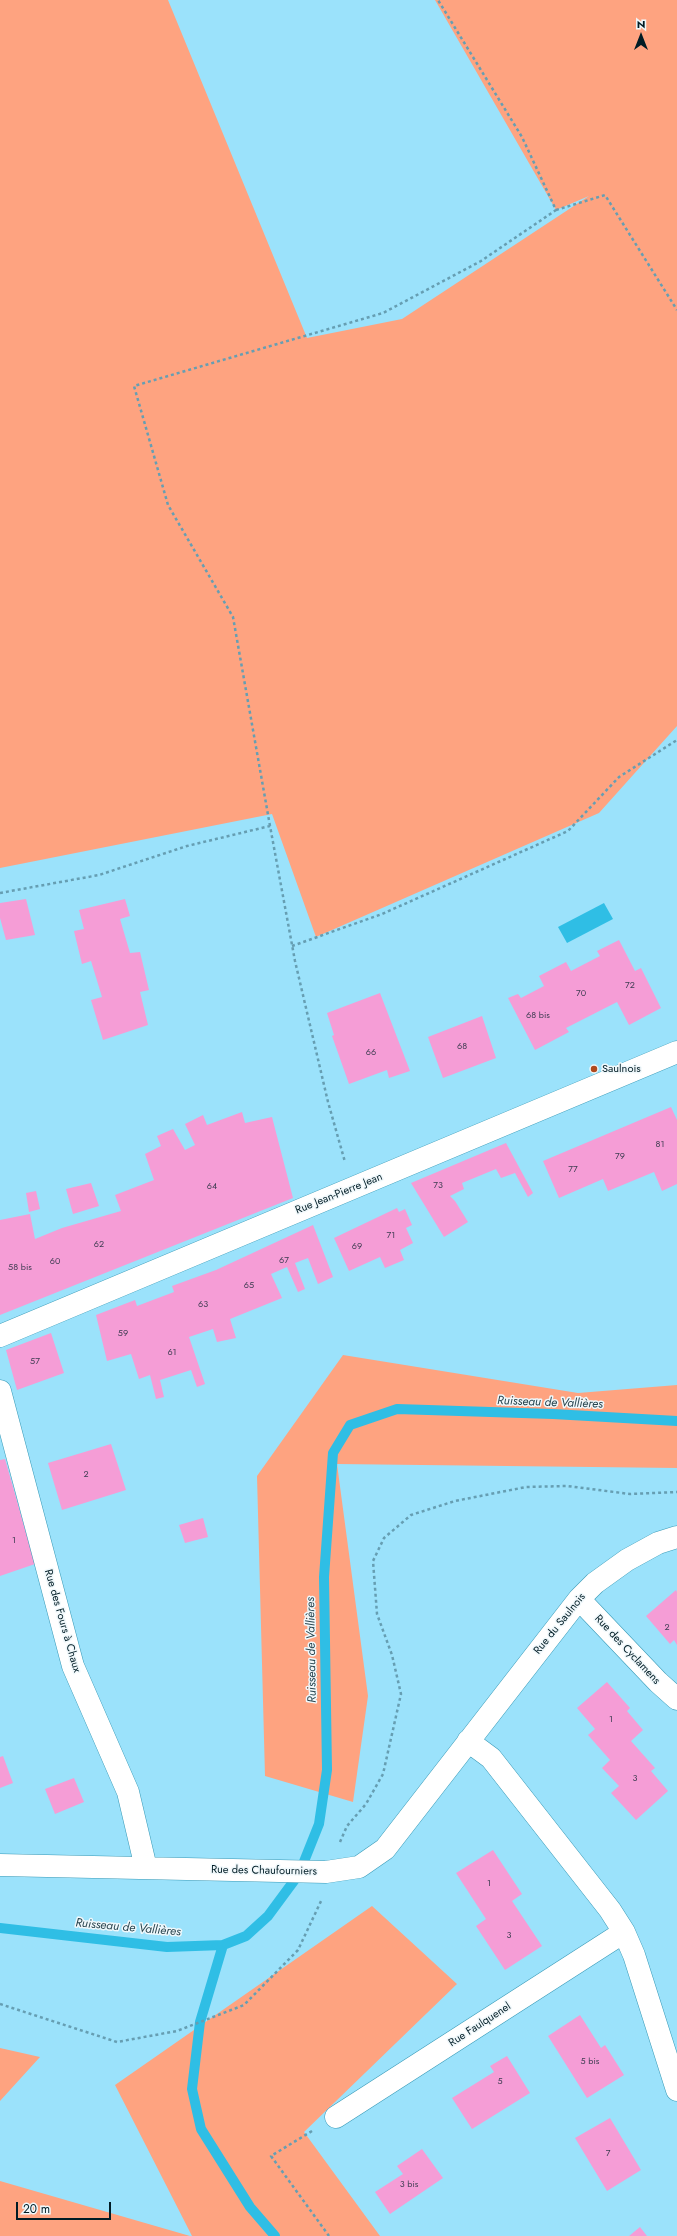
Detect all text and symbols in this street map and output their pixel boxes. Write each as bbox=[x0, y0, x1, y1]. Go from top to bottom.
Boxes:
north arrow bbox=[621, 16, 661, 56]
text: N bbox=[637, 16, 645, 32]
house number: 72 bbox=[625, 981, 635, 991]
house number: 70 bbox=[576, 989, 586, 999]
house number: 68 bis bbox=[526, 1011, 550, 1021]
house number: 68 bbox=[457, 1042, 467, 1052]
house number: 66 bbox=[366, 1048, 376, 1058]
place label: Saulnois bbox=[602, 1062, 641, 1076]
marker: Saulnois bbox=[589, 1064, 599, 1074]
house number: 81 bbox=[656, 1140, 664, 1150]
house number: 79 bbox=[615, 1152, 625, 1162]
house number: 77 bbox=[568, 1165, 578, 1175]
street label: Rue Jean-Pierre Jean bbox=[293, 1170, 385, 1218]
house number: 73 bbox=[433, 1181, 443, 1191]
house number: 64 bbox=[207, 1182, 217, 1192]
house number: 71 bbox=[387, 1231, 395, 1241]
house number: 62 bbox=[94, 1240, 104, 1250]
house number: 69 bbox=[352, 1242, 362, 1252]
house number: 67 bbox=[279, 1256, 289, 1266]
house number: 60 bbox=[50, 1257, 60, 1267]
house number: 58 bis bbox=[8, 1263, 32, 1273]
house number: 65 bbox=[244, 1281, 254, 1291]
house number: 63 bbox=[198, 1300, 208, 1310]
house number: 59 bbox=[118, 1329, 128, 1339]
house number: 61 bbox=[167, 1348, 177, 1358]
house number: 57 bbox=[30, 1357, 40, 1367]
water label: Ruisseau de Vallières bbox=[497, 1394, 603, 1412]
house number: 2 bbox=[83, 1470, 89, 1480]
house number: 1 bbox=[12, 1536, 16, 1546]
street label: Rue des Fours à Chaux bbox=[41, 1568, 83, 1674]
street label: Rue du Saulnois bbox=[531, 1591, 589, 1657]
water label: Ruisseau de Vallières bbox=[304, 1597, 320, 1703]
street label: Rue des Cyclamens bbox=[591, 1612, 663, 1688]
house number: 2 bbox=[664, 1623, 670, 1633]
house number: 1 bbox=[609, 1715, 613, 1725]
house number: 3 bbox=[633, 1774, 637, 1784]
street label: Rue des Chaufourniers bbox=[211, 1863, 317, 1879]
house number: 1 bbox=[487, 1879, 491, 1889]
water label: Ruisseau de Vallières bbox=[75, 1916, 181, 1940]
house number: 3 bbox=[507, 1931, 511, 1941]
street label: Rue Faulquenel bbox=[446, 2000, 514, 2050]
house number: 5 bis bbox=[581, 2057, 599, 2067]
house number: 5 bbox=[497, 2077, 503, 2087]
house number: 7 bbox=[606, 2149, 610, 2159]
house number: 3 bis bbox=[400, 2180, 418, 2190]
scale bar bbox=[18, 2194, 113, 2220]
text: 20 m bbox=[23, 2200, 50, 2218]

